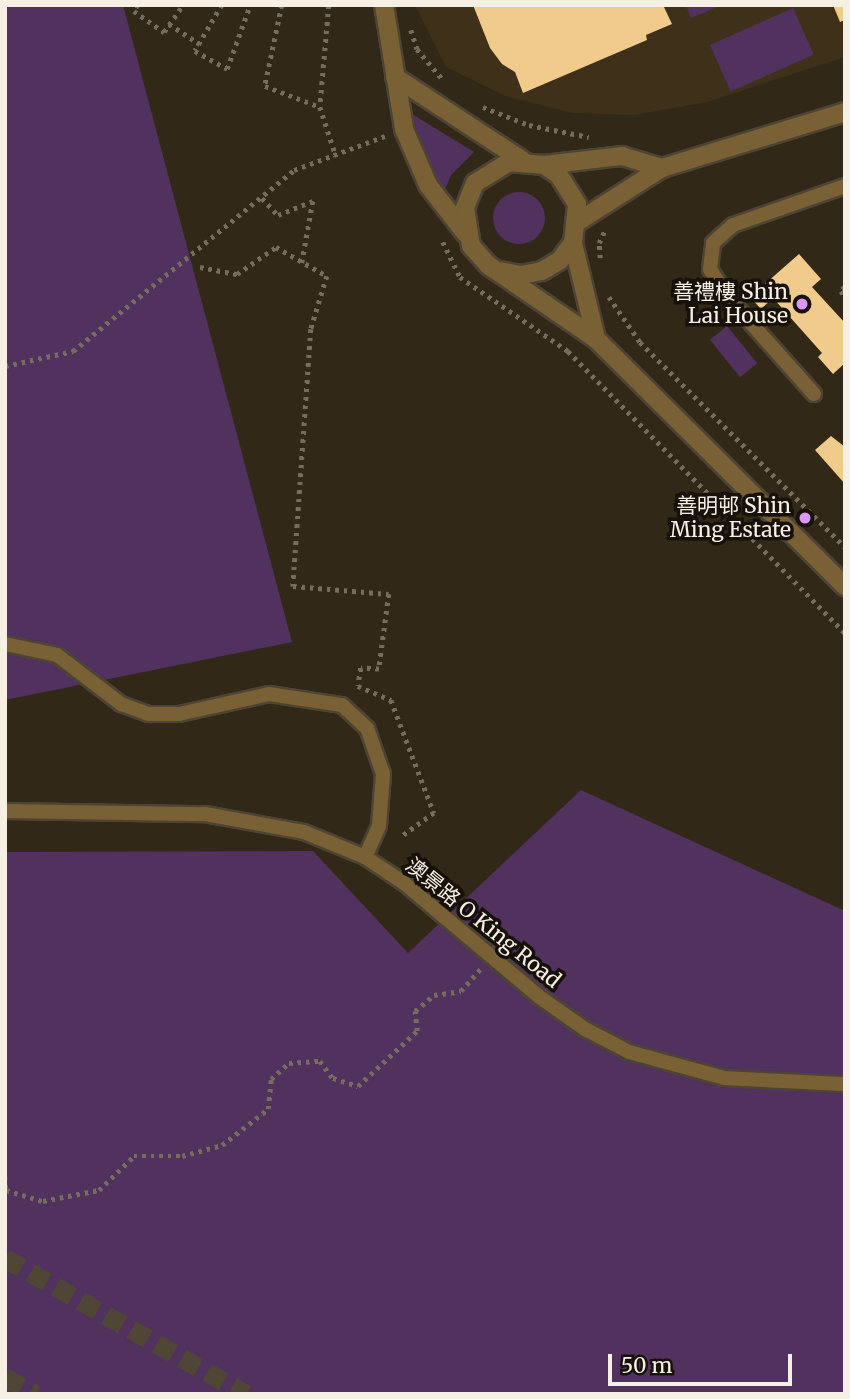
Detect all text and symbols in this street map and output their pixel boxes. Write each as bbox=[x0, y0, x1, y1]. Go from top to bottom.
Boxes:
place label: 善禮樓 Shin Lai House bbox=[673, 279, 788, 329]
marker: 善禮樓 Shin Lai House bbox=[794, 296, 810, 312]
place label: 善明邨 Shin Ming Estate bbox=[670, 493, 791, 543]
marker: 善明邨 Shin Ming Estate bbox=[797, 510, 813, 526]
street label: 澳景路 O King Road bbox=[400, 853, 566, 993]
scale bar bbox=[612, 1340, 796, 1384]
text: 50 m bbox=[621, 1352, 672, 1379]

